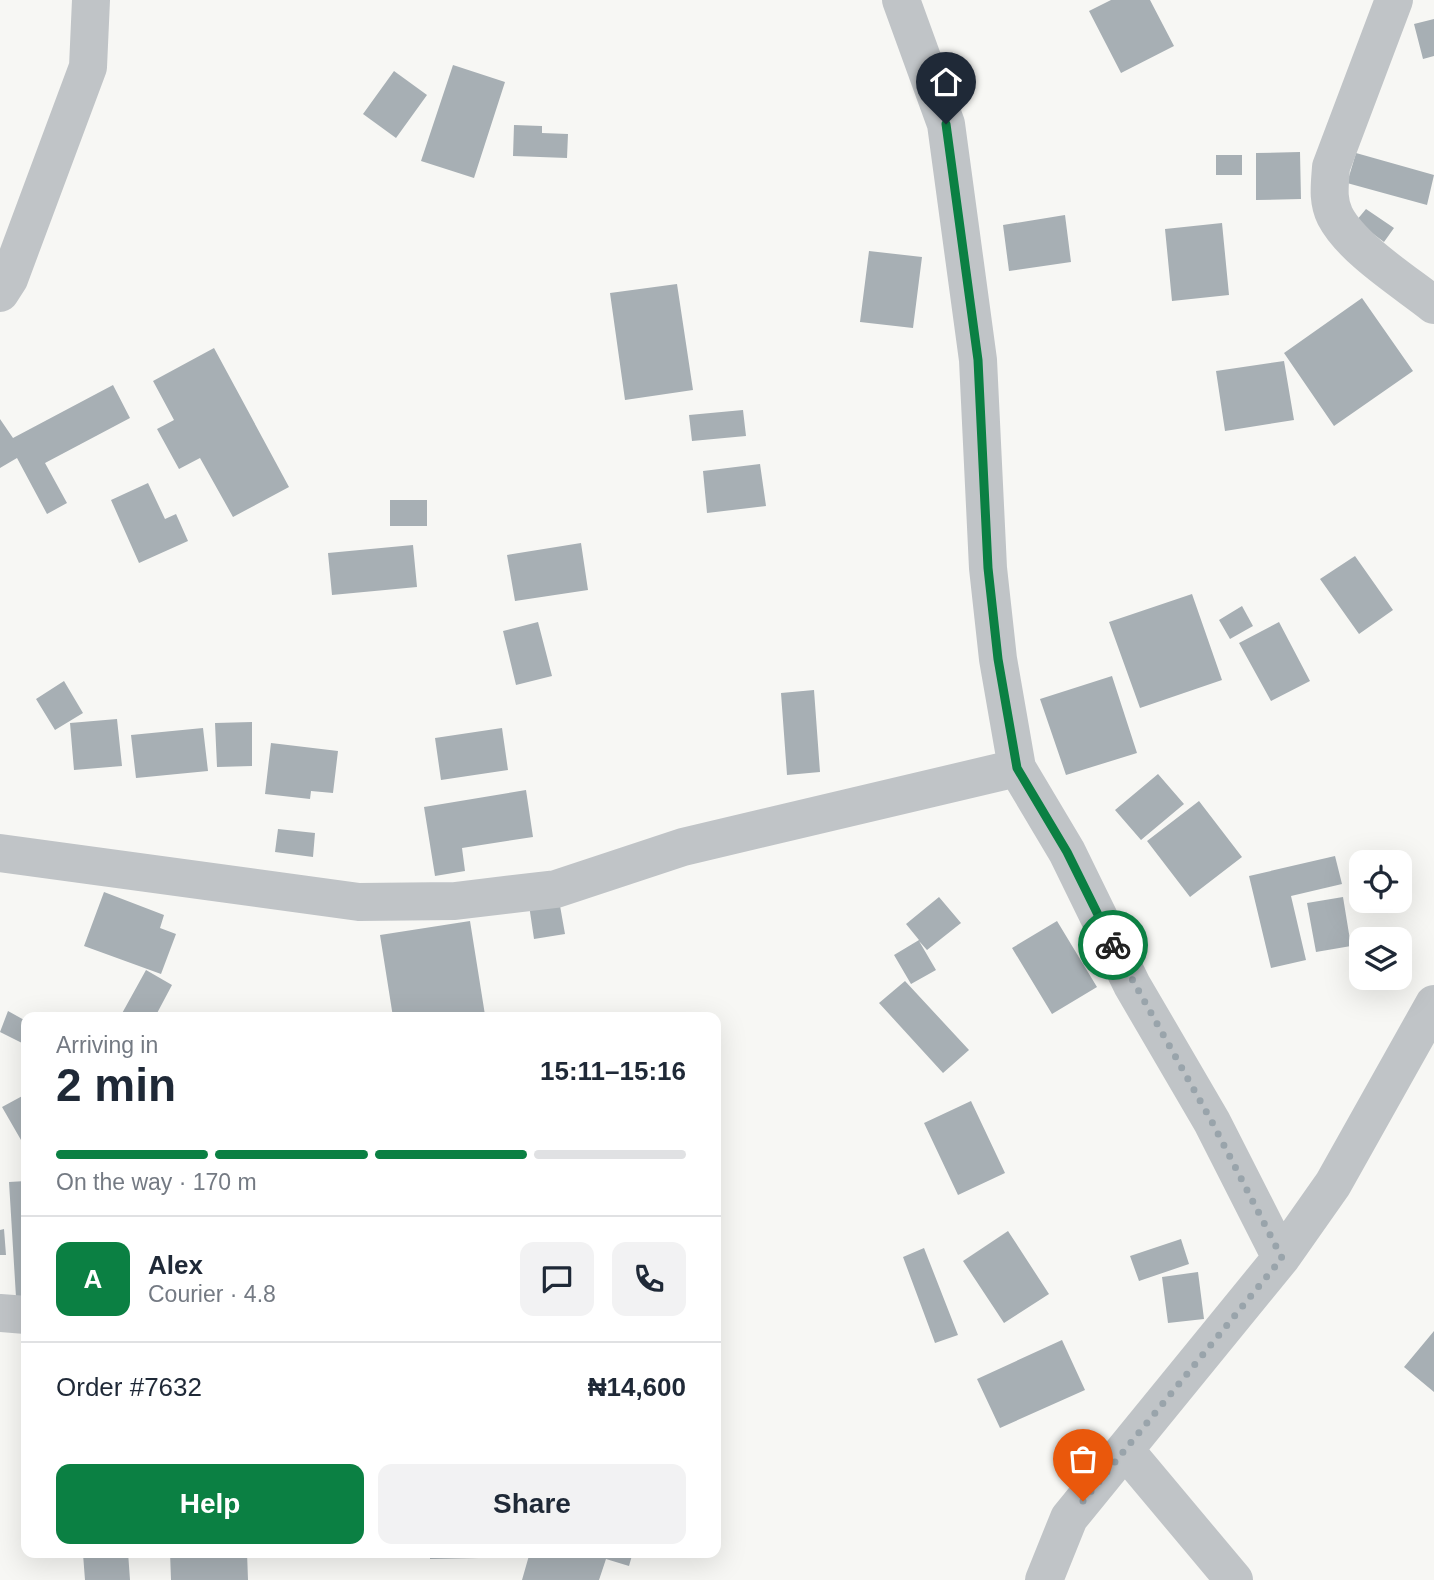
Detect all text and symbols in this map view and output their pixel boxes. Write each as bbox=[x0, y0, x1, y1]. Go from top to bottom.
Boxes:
pin bbox=[916, 52, 976, 124]
icon: home bbox=[927, 63, 965, 101]
map controls bbox=[1349, 850, 1412, 990]
button: locate bbox=[1349, 850, 1412, 913]
courier bbox=[1078, 910, 1148, 980]
icon: bike bbox=[1094, 926, 1132, 964]
button: layers bbox=[1349, 927, 1412, 990]
text: Arriving in bbox=[56, 1032, 158, 1058]
text: 15:11–15:16 bbox=[540, 1056, 686, 1086]
text: 2 min bbox=[56, 1059, 176, 1111]
text: On the way · 170 m bbox=[56, 1169, 257, 1195]
button: chat bbox=[520, 1242, 594, 1316]
button: phone bbox=[612, 1242, 686, 1316]
text: Alex bbox=[148, 1250, 203, 1280]
text: A bbox=[84, 1264, 102, 1294]
text: Courier · 4.8 bbox=[148, 1281, 276, 1307]
text: Order #7632 bbox=[56, 1372, 202, 1402]
text: ₦14,600 bbox=[588, 1372, 686, 1402]
pin bbox=[1053, 1429, 1113, 1501]
icon: bag bbox=[1064, 1440, 1102, 1478]
button: Help bbox=[56, 1464, 364, 1544]
button: Share bbox=[378, 1464, 686, 1544]

